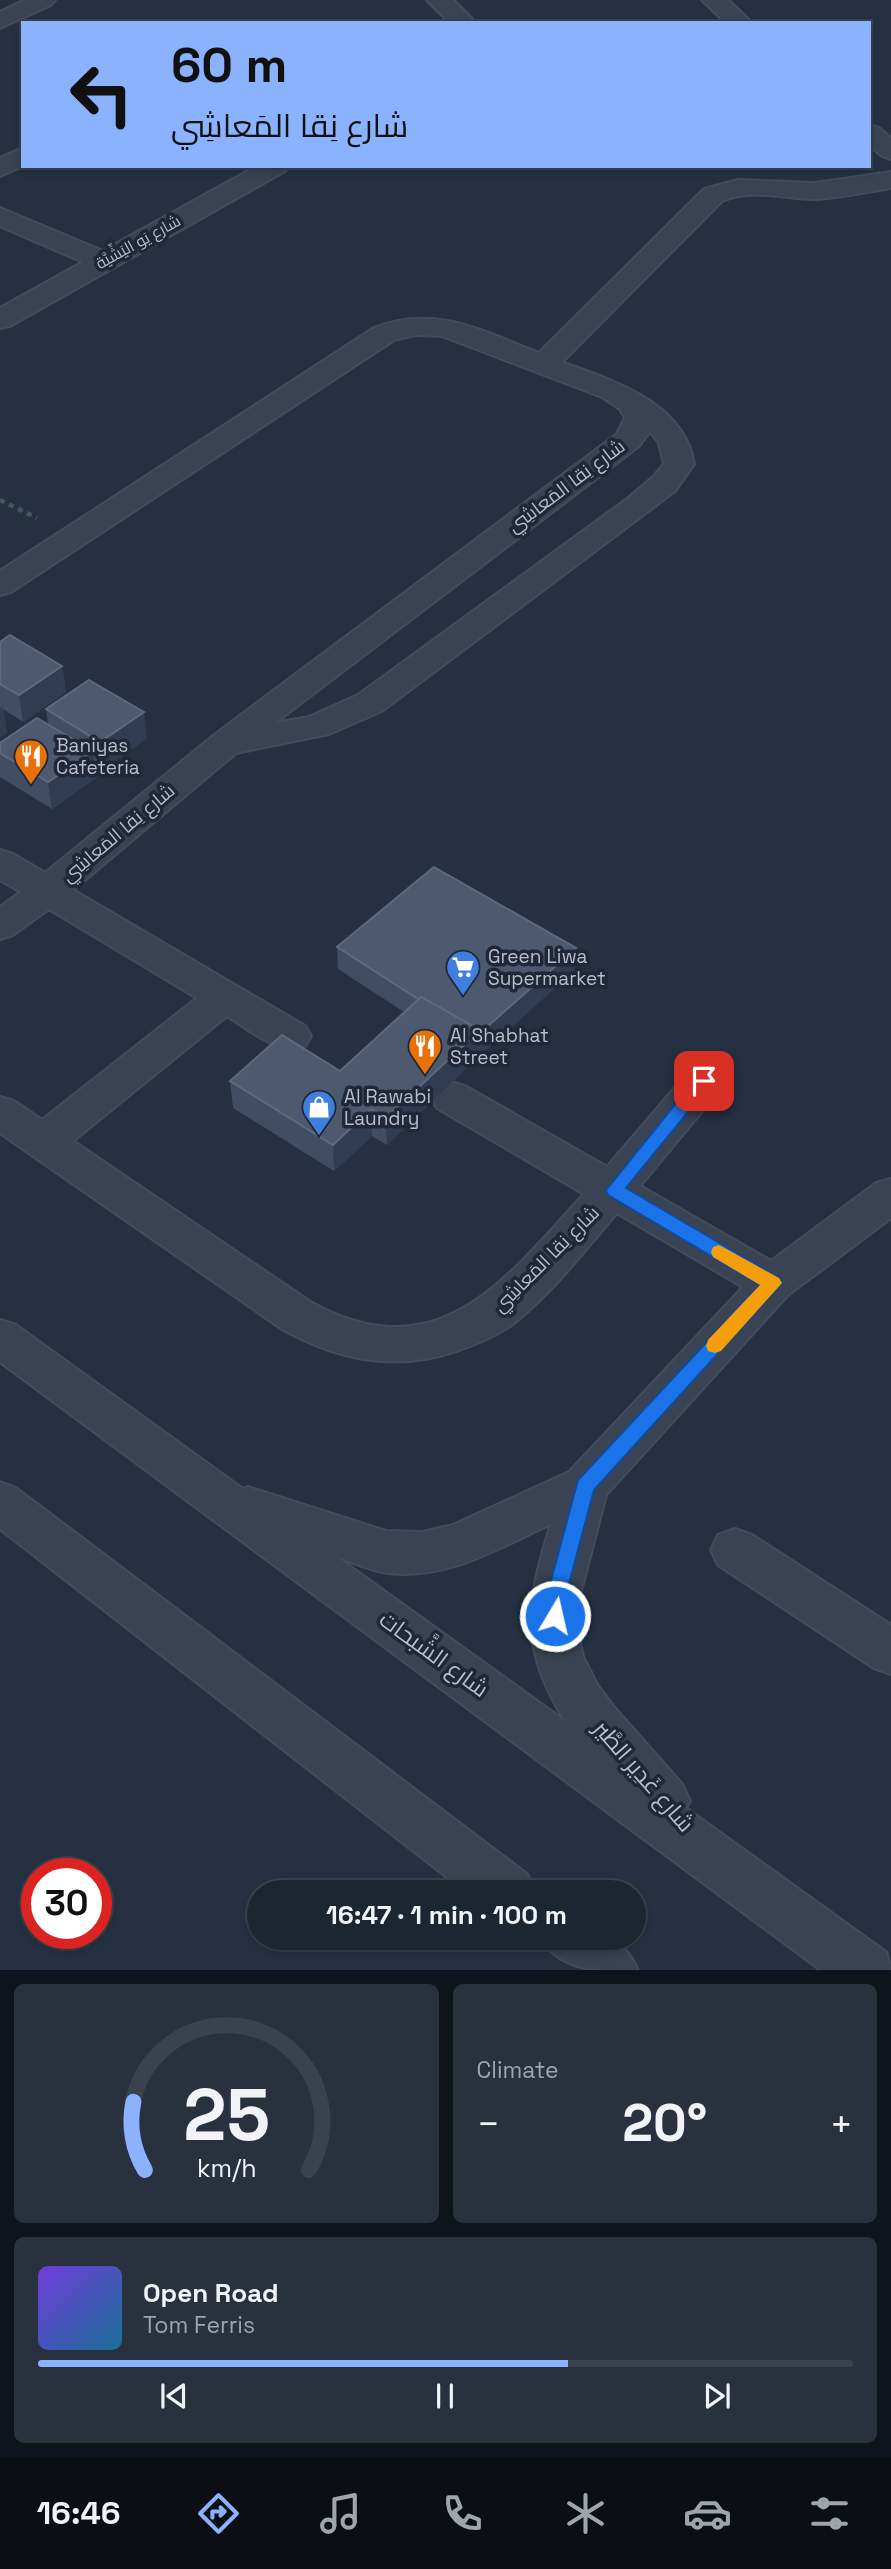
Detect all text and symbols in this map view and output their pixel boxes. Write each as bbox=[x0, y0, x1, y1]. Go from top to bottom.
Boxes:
text: 60 m bbox=[171, 34, 287, 96]
icon: left bbox=[56, 49, 147, 140]
text: شارع نِقا المَعاشِي bbox=[171, 106, 408, 146]
street label: شارع يَو اليَشِّيَّة bbox=[90, 208, 185, 275]
street label: شارع نِقا المَعاشِي bbox=[502, 434, 631, 540]
place label: Baniyas Cafeteria bbox=[56, 733, 140, 780]
restaurant icon: Baniyas Cafeteria bbox=[12, 737, 50, 786]
street label: شارع نِقا المَعاشِي bbox=[56, 778, 181, 889]
place label: Green Liwa Supermarket bbox=[488, 944, 606, 991]
supermarket icon: Green Liwa Supermarket bbox=[444, 948, 482, 997]
place label: Al Shabhat Street bbox=[450, 1023, 549, 1070]
restaurant icon: Al Shabhat Street bbox=[406, 1027, 444, 1076]
pin bbox=[674, 1051, 734, 1111]
icon: arrive bbox=[685, 1062, 723, 1100]
place label: Al Rawabi Laundry bbox=[344, 1084, 431, 1131]
shop icon: Al Rawabi Laundry bbox=[300, 1088, 338, 1137]
street label: شارع نِقا المَعاشِي bbox=[487, 1200, 606, 1319]
position arrow bbox=[518, 1579, 592, 1653]
street label: شارع الشَّبحات bbox=[373, 1602, 496, 1705]
street label: شارع غَدِير الطَّير bbox=[585, 1712, 701, 1839]
speed limit sign: 30 bbox=[21, 1858, 112, 1949]
text: 16:47 · 1 min · 100 m bbox=[326, 1898, 567, 1932]
text: Climate bbox=[477, 2055, 559, 2085]
text: 25 bbox=[183, 2068, 270, 2161]
text: 20° bbox=[622, 2090, 707, 2156]
text: − bbox=[477, 2100, 500, 2148]
text: + bbox=[829, 2100, 853, 2148]
text: km/h bbox=[196, 2151, 256, 2183]
text: Open Road bbox=[143, 2276, 279, 2310]
text: Tom Ferris bbox=[143, 2310, 255, 2340]
icon: previous bbox=[155, 2377, 193, 2415]
icon: pause bbox=[426, 2377, 464, 2415]
icon: next bbox=[698, 2377, 736, 2415]
icon: directions bbox=[194, 2489, 243, 2538]
icon: music bbox=[316, 2489, 365, 2538]
icon: phone bbox=[438, 2489, 487, 2538]
icon: climate bbox=[561, 2489, 610, 2538]
icon: car bbox=[683, 2489, 732, 2538]
icon: filters bbox=[805, 2489, 854, 2538]
text: 16:46 bbox=[37, 2493, 121, 2533]

